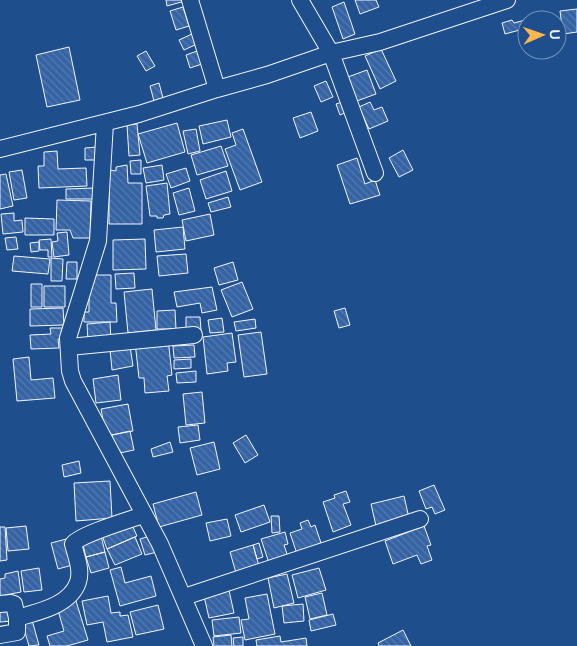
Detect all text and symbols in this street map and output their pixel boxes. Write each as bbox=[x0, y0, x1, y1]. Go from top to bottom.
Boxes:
north arrow bbox=[517, 10, 567, 60]
text: U bbox=[545, 29, 564, 40]

